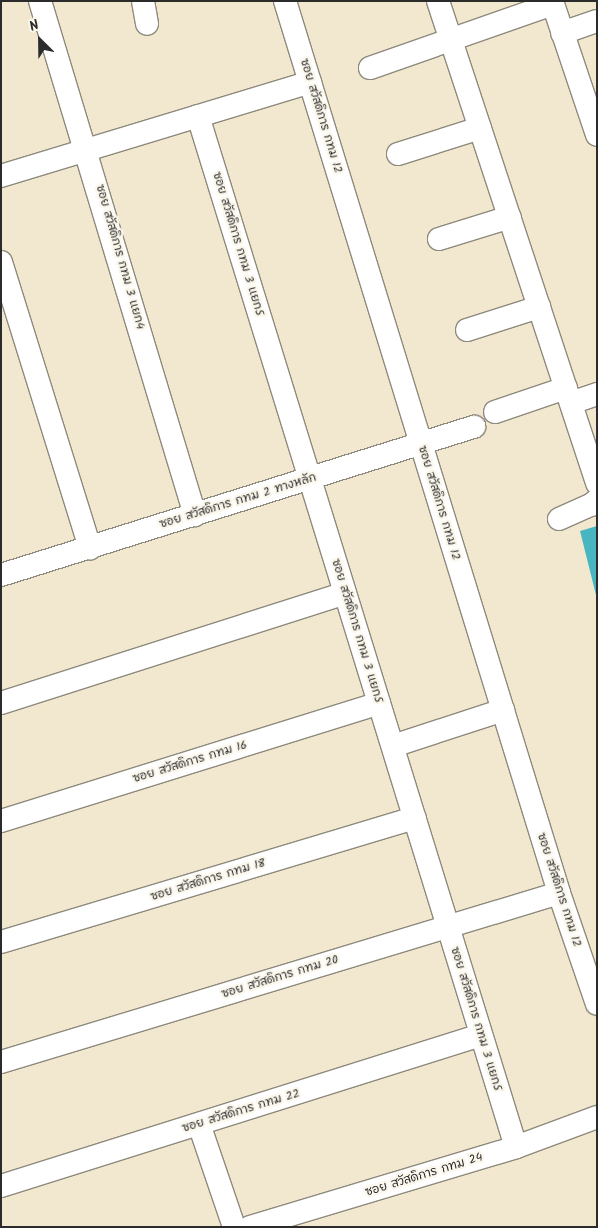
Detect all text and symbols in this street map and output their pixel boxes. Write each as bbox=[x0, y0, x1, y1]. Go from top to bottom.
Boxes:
text: N bbox=[26, 14, 43, 38]
north arrow bbox=[15, 15, 65, 65]
street label: ซอย สวัสดิการ กทม 12 bbox=[297, 57, 345, 175]
street label: ซอย สวัสดิการ กทม 3 แยก5 bbox=[209, 170, 267, 318]
street label: ซอย สวัสดิการ กทม 3 แยก4 bbox=[92, 183, 148, 331]
street label: ซอย สวัสดิการ กทม 12 bbox=[415, 444, 463, 562]
street label: ซอย สวัสดิการ กทม 2 ทางหลัก bbox=[158, 470, 318, 532]
street label: ซอย สวัสดิการ กทม 3 แยก5 bbox=[328, 557, 386, 705]
street label: ซอย สวัสดิการ กทม 16 bbox=[131, 738, 249, 786]
street label: ซอย สวัสดิการ กทม 12 bbox=[534, 831, 584, 949]
street label: ซอย สวัสดิการ กทม 18 bbox=[149, 856, 267, 904]
street label: ซอย สวัสดิการ กทม 3 แยก5 bbox=[447, 945, 505, 1093]
street label: ซอย สวัสดิการ กทม 20 bbox=[220, 952, 340, 1002]
street label: ซอย สวัสดิการ กทม 22 bbox=[180, 1086, 302, 1136]
street label: ซอย สวัสดิการ กทม 24 bbox=[364, 1150, 484, 1200]

